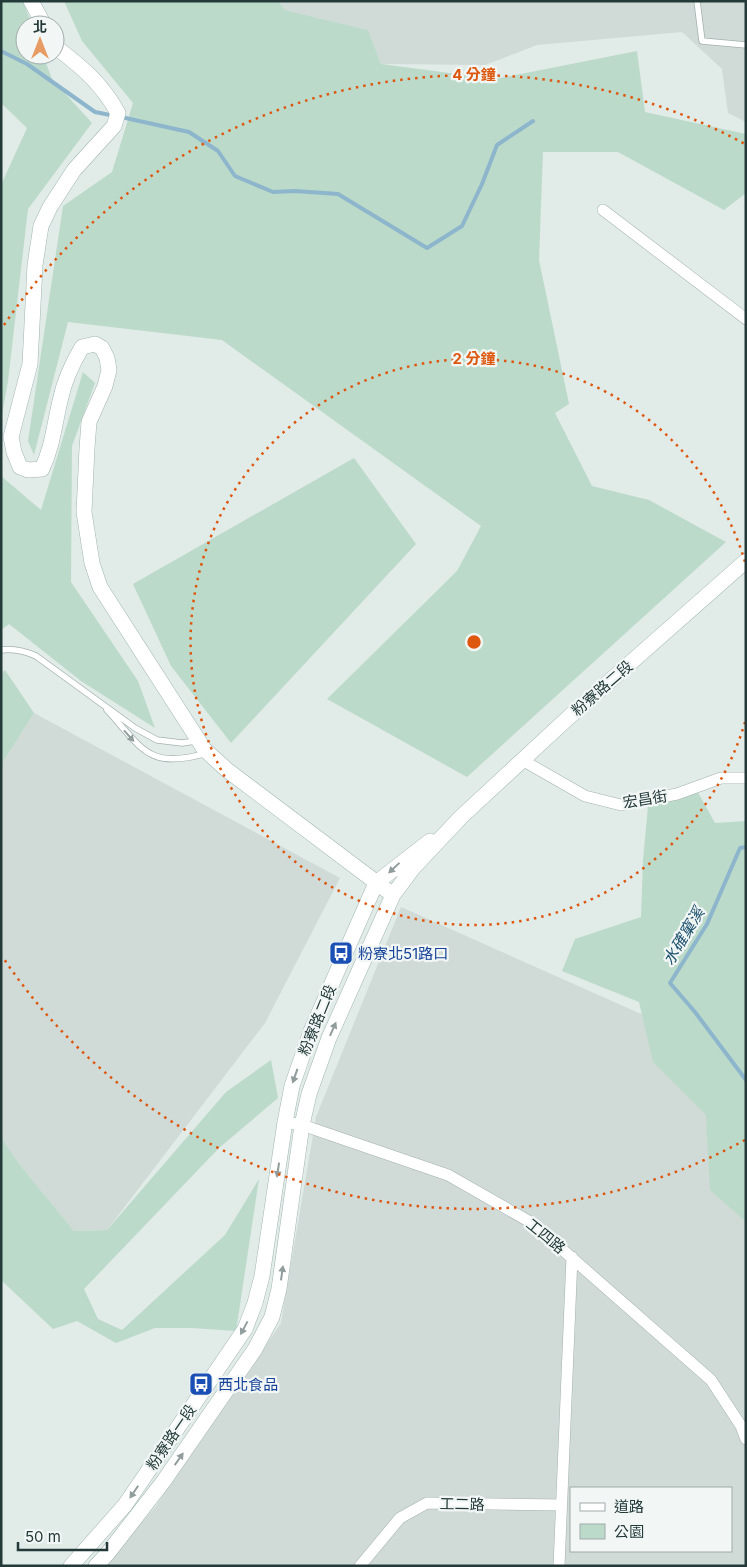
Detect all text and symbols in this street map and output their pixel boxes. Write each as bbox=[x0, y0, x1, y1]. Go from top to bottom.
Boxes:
north arrow bbox=[15, 15, 65, 65]
text: 北 bbox=[33, 18, 47, 35]
text: 4 分鐘 bbox=[452, 65, 496, 84]
text: 2 分鐘 bbox=[452, 349, 496, 368]
centre of rings bbox=[465, 633, 483, 651]
street label: 粉寮路二段 bbox=[567, 656, 637, 720]
one-way arrow bbox=[123, 729, 135, 741]
street label: 宏昌街 bbox=[621, 786, 669, 812]
one-way arrow bbox=[389, 862, 401, 874]
water label: 水確窠溪 bbox=[658, 902, 709, 969]
bus stop icon: 粉寮北51路口 bbox=[328, 940, 354, 966]
place label: 粉寮北51路口 bbox=[358, 944, 448, 963]
street label: 粉寮路二段 bbox=[294, 982, 340, 1058]
one-way arrow bbox=[330, 1022, 338, 1036]
one-way arrow bbox=[291, 1068, 298, 1083]
one-way arrow bbox=[273, 1162, 281, 1178]
street label: 工四路 bbox=[523, 1214, 569, 1258]
one-way arrow bbox=[278, 1264, 286, 1280]
one-way arrow bbox=[240, 1321, 248, 1335]
bus stop icon: 西北食品 bbox=[188, 1371, 214, 1397]
place label: 西北食品 bbox=[218, 1375, 278, 1394]
street label: 粉寮路一段 bbox=[142, 1401, 200, 1473]
one-way arrow bbox=[175, 1452, 184, 1465]
one-way arrow bbox=[129, 1485, 139, 1498]
legend bbox=[570, 1487, 732, 1552]
street label: 工二路 bbox=[439, 1494, 485, 1514]
text: 道路 bbox=[614, 1497, 644, 1516]
scale bar bbox=[18, 1520, 106, 1552]
text: 公園 bbox=[614, 1522, 644, 1541]
text: 50 m bbox=[25, 1527, 61, 1546]

